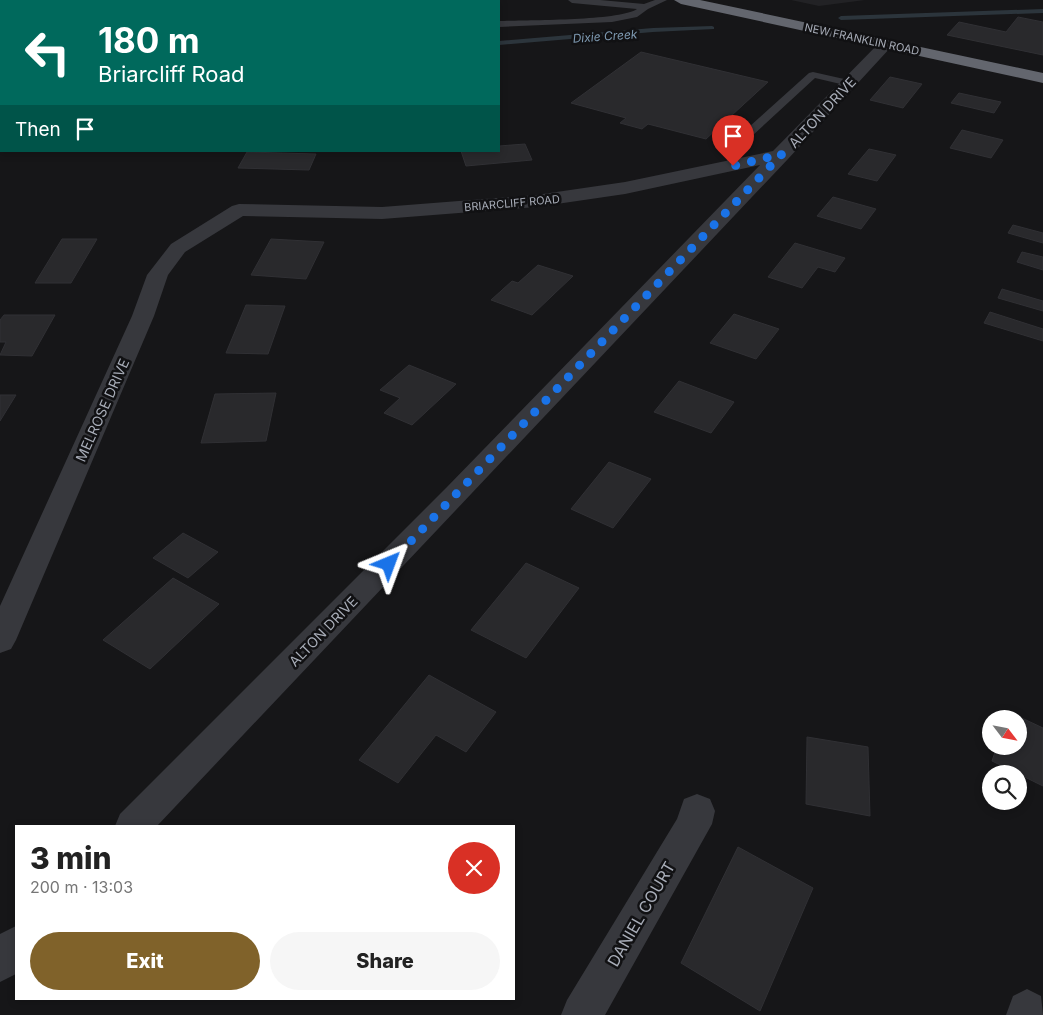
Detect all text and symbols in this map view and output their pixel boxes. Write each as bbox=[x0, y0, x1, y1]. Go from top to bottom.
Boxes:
text: 180 m bbox=[98, 19, 200, 61]
icon: left bbox=[15, 20, 80, 85]
street label: NEW FRANKLIN ROAD bbox=[803, 20, 921, 58]
water label: Dixie Creek bbox=[572, 26, 638, 46]
text: Briarcliff Road bbox=[98, 61, 245, 87]
street label: ALTON DRIVE bbox=[785, 73, 859, 151]
icon: arrive bbox=[71, 115, 99, 143]
pin bbox=[712, 115, 754, 166]
text: Then bbox=[15, 118, 61, 141]
icon: arrive bbox=[719, 122, 747, 150]
street label: BRIARCLIFF ROAD bbox=[464, 192, 560, 214]
street label: MELROSE DRIVE bbox=[72, 356, 132, 464]
position arrow bbox=[362, 537, 414, 589]
street label: ALTON DRIVE bbox=[285, 592, 361, 670]
north arrow bbox=[982, 710, 1028, 755]
map controls bbox=[982, 710, 1027, 810]
button: search bbox=[982, 765, 1027, 810]
text: 3 min bbox=[30, 840, 112, 876]
button: close bbox=[448, 842, 500, 894]
street label: DANIEL COURT bbox=[603, 858, 679, 970]
text: 200 m · 13:03 bbox=[30, 877, 133, 897]
button: Exit bbox=[30, 932, 260, 990]
button: Share bbox=[270, 932, 500, 990]

